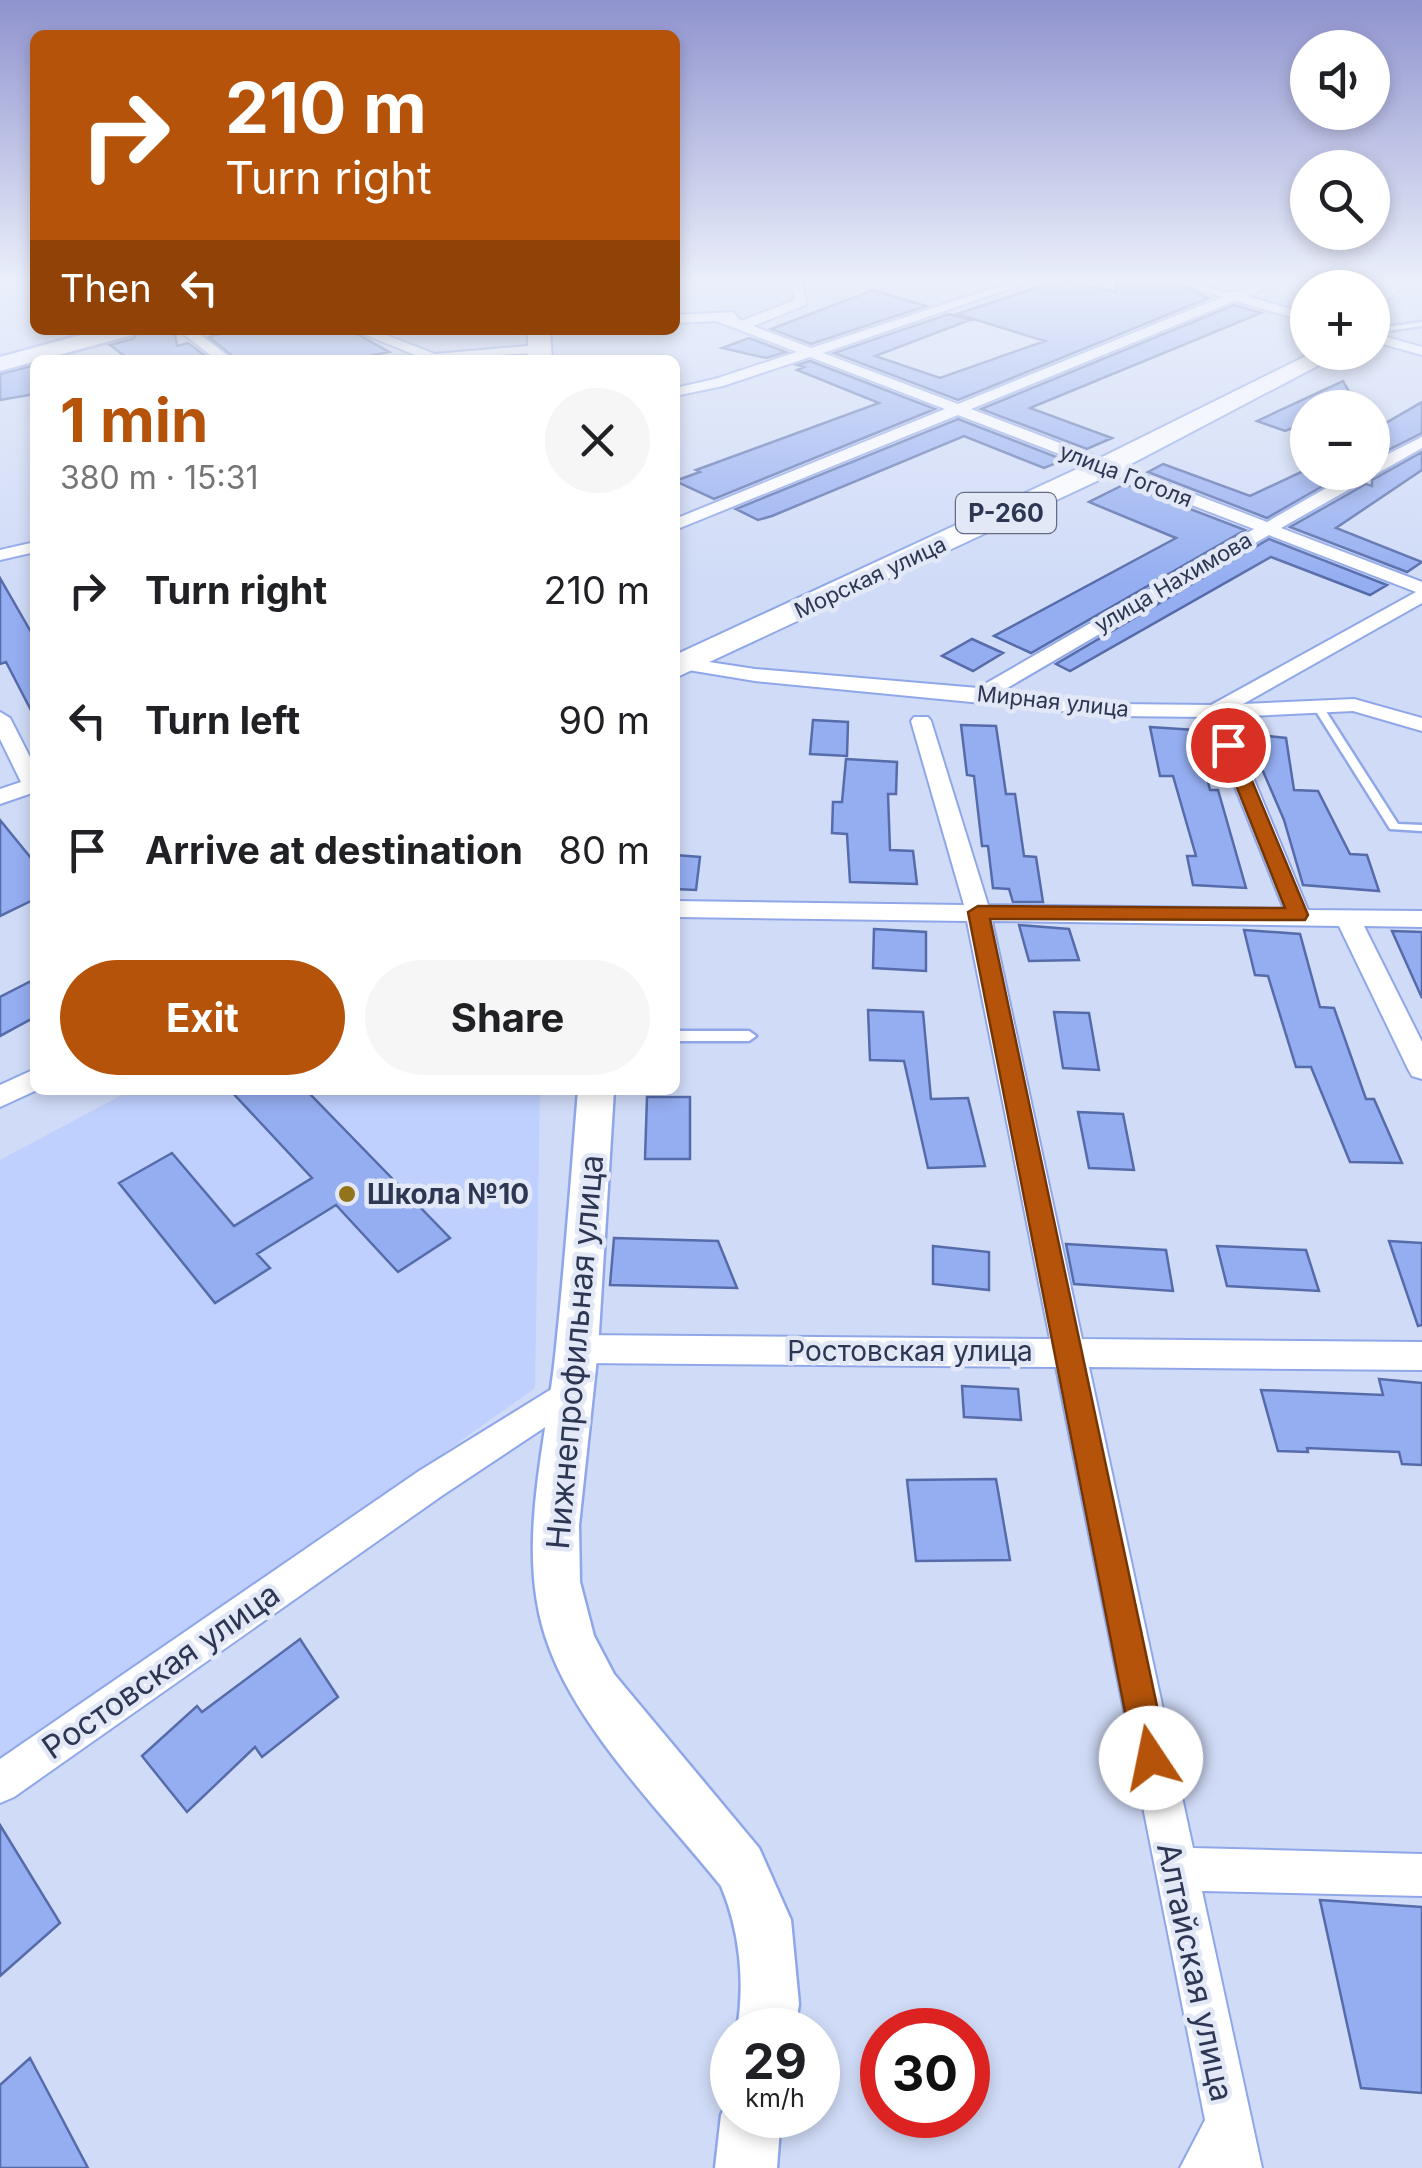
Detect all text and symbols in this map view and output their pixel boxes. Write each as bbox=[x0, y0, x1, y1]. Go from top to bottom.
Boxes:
map controls bbox=[1290, 30, 1390, 490]
button: sound bbox=[1290, 30, 1390, 130]
text: 210 m bbox=[225, 65, 427, 150]
icon: right bbox=[60, 70, 190, 200]
text: Turn right bbox=[225, 150, 432, 205]
button: search bbox=[1290, 150, 1390, 250]
icon: left bbox=[172, 260, 227, 315]
text: Then bbox=[60, 265, 152, 311]
button: + bbox=[1290, 270, 1390, 370]
text: 1 min bbox=[60, 384, 208, 456]
button: close bbox=[545, 388, 650, 493]
button: − bbox=[1290, 390, 1390, 490]
street label: улица Гоголя bbox=[1056, 438, 1196, 512]
text: 380 m · 15:31 bbox=[60, 458, 258, 497]
road number: Р-260 bbox=[956, 493, 1056, 533]
street label: улица Нахимова bbox=[1090, 526, 1256, 638]
street label: Морская улица bbox=[790, 531, 950, 623]
icon: right bbox=[60, 563, 115, 618]
text: Turn right bbox=[145, 567, 327, 613]
text: 210 m bbox=[543, 567, 650, 613]
street label: Мирная улица bbox=[976, 680, 1130, 722]
icon: left bbox=[60, 693, 115, 748]
text: Turn left bbox=[145, 697, 300, 743]
text: 90 m bbox=[558, 697, 650, 743]
pin bbox=[1186, 703, 1271, 788]
icon: arrive bbox=[1201, 718, 1256, 773]
icon: arrive bbox=[60, 823, 115, 878]
text: Arrive at destination bbox=[145, 827, 523, 873]
text: 80 m bbox=[559, 827, 650, 873]
button: Exit bbox=[60, 960, 345, 1075]
button: Share bbox=[365, 960, 650, 1075]
street label: Нижнепрофильная улица bbox=[538, 1153, 611, 1551]
place label: Школа №10 bbox=[367, 1177, 529, 1211]
marker: Школа №10 bbox=[336, 1183, 358, 1205]
street label: Ростовская улица bbox=[787, 1334, 1033, 1368]
street label: Ростовская улица bbox=[35, 1574, 287, 1767]
position arrow bbox=[1099, 1706, 1203, 1810]
street label: Алтайская улица bbox=[1149, 1839, 1242, 2105]
speed limit sign: 30 bbox=[860, 2008, 990, 2138]
text: 29 bbox=[743, 2031, 807, 2091]
text: km/h bbox=[745, 2083, 805, 2113]

